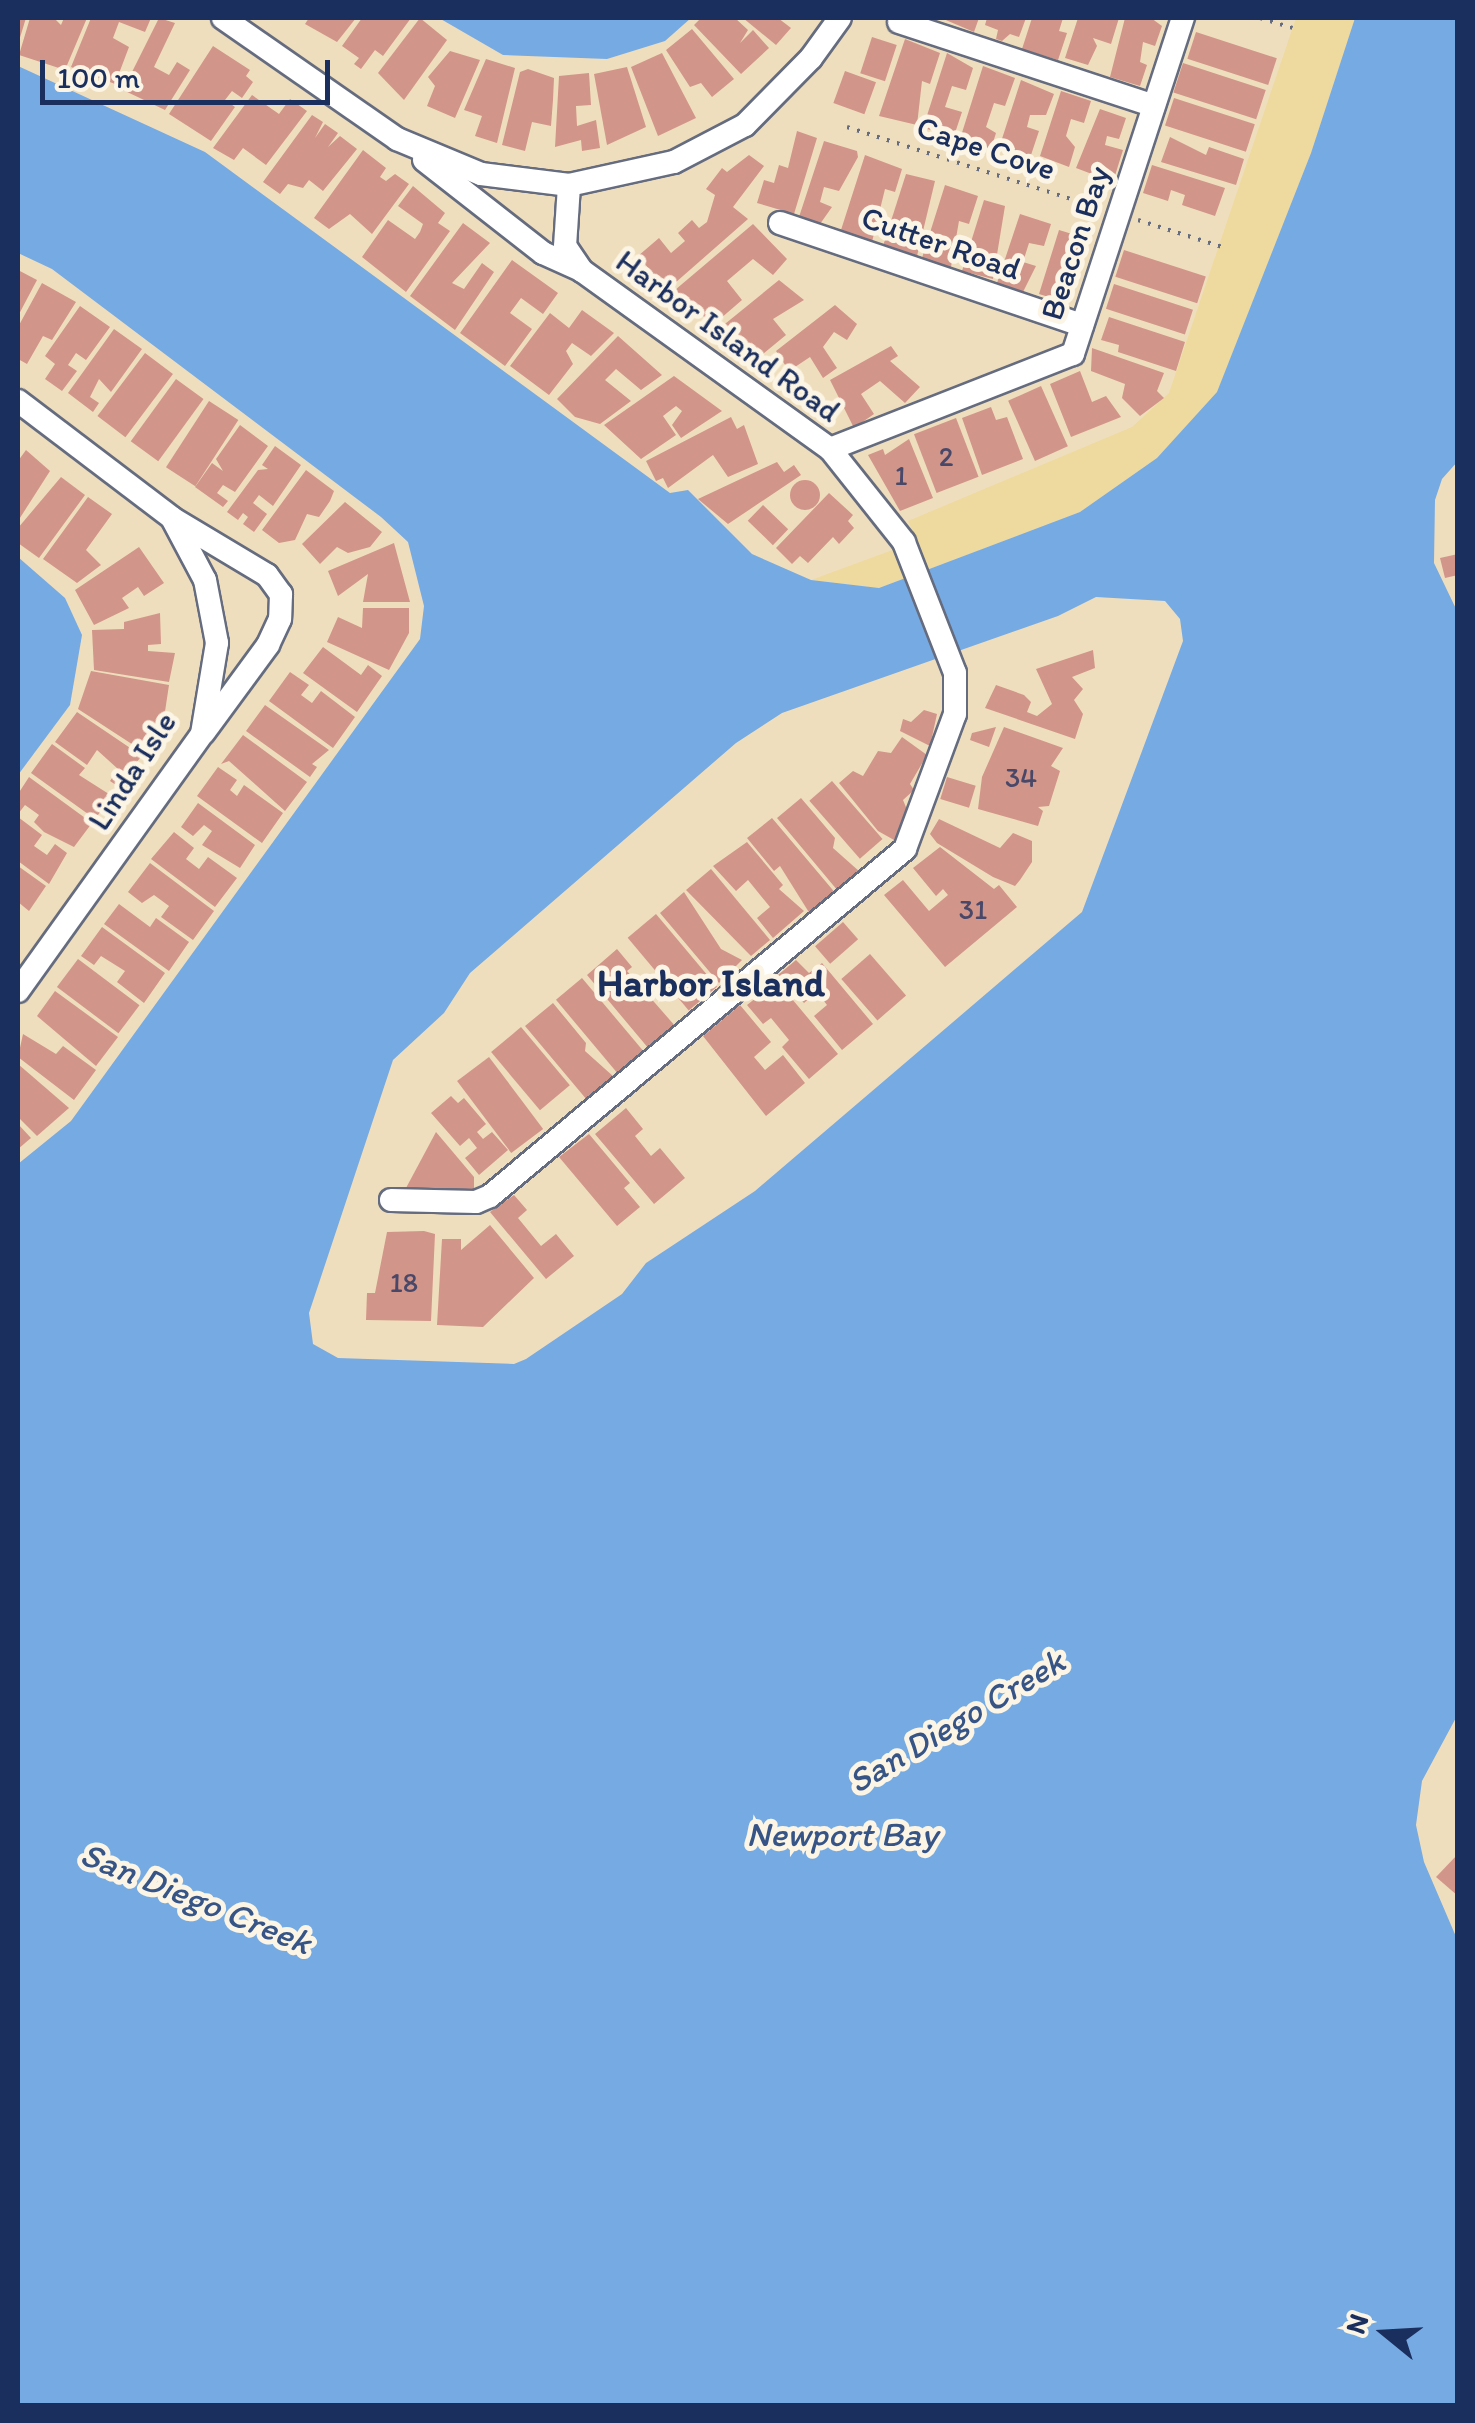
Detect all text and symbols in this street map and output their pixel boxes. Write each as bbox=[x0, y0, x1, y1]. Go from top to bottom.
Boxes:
scale bar bbox=[45, 40, 335, 102]
text: 100 m bbox=[57, 59, 140, 96]
street label: Cape Cove bbox=[912, 108, 1060, 188]
street label: Beacon Bay bbox=[1032, 161, 1118, 325]
street label: Cutter Road bbox=[857, 198, 1025, 288]
street label: Harbor Island Road bbox=[608, 242, 848, 430]
house number: 2 bbox=[939, 439, 953, 473]
house number: 1 bbox=[895, 458, 907, 492]
street label: Linda Isle bbox=[80, 705, 184, 837]
house number: 34 bbox=[1005, 760, 1037, 794]
house number: 31 bbox=[959, 892, 987, 926]
district label: Harbor Island bbox=[597, 961, 825, 1007]
house number: 18 bbox=[390, 1265, 418, 1299]
water label: San Diego Creek bbox=[840, 1640, 1072, 1802]
water label: Newport Bay bbox=[746, 1813, 938, 1855]
water label: San Diego Creek bbox=[74, 1833, 318, 1963]
north arrow bbox=[1335, 2283, 1435, 2383]
text: N bbox=[1337, 2309, 1376, 2338]

